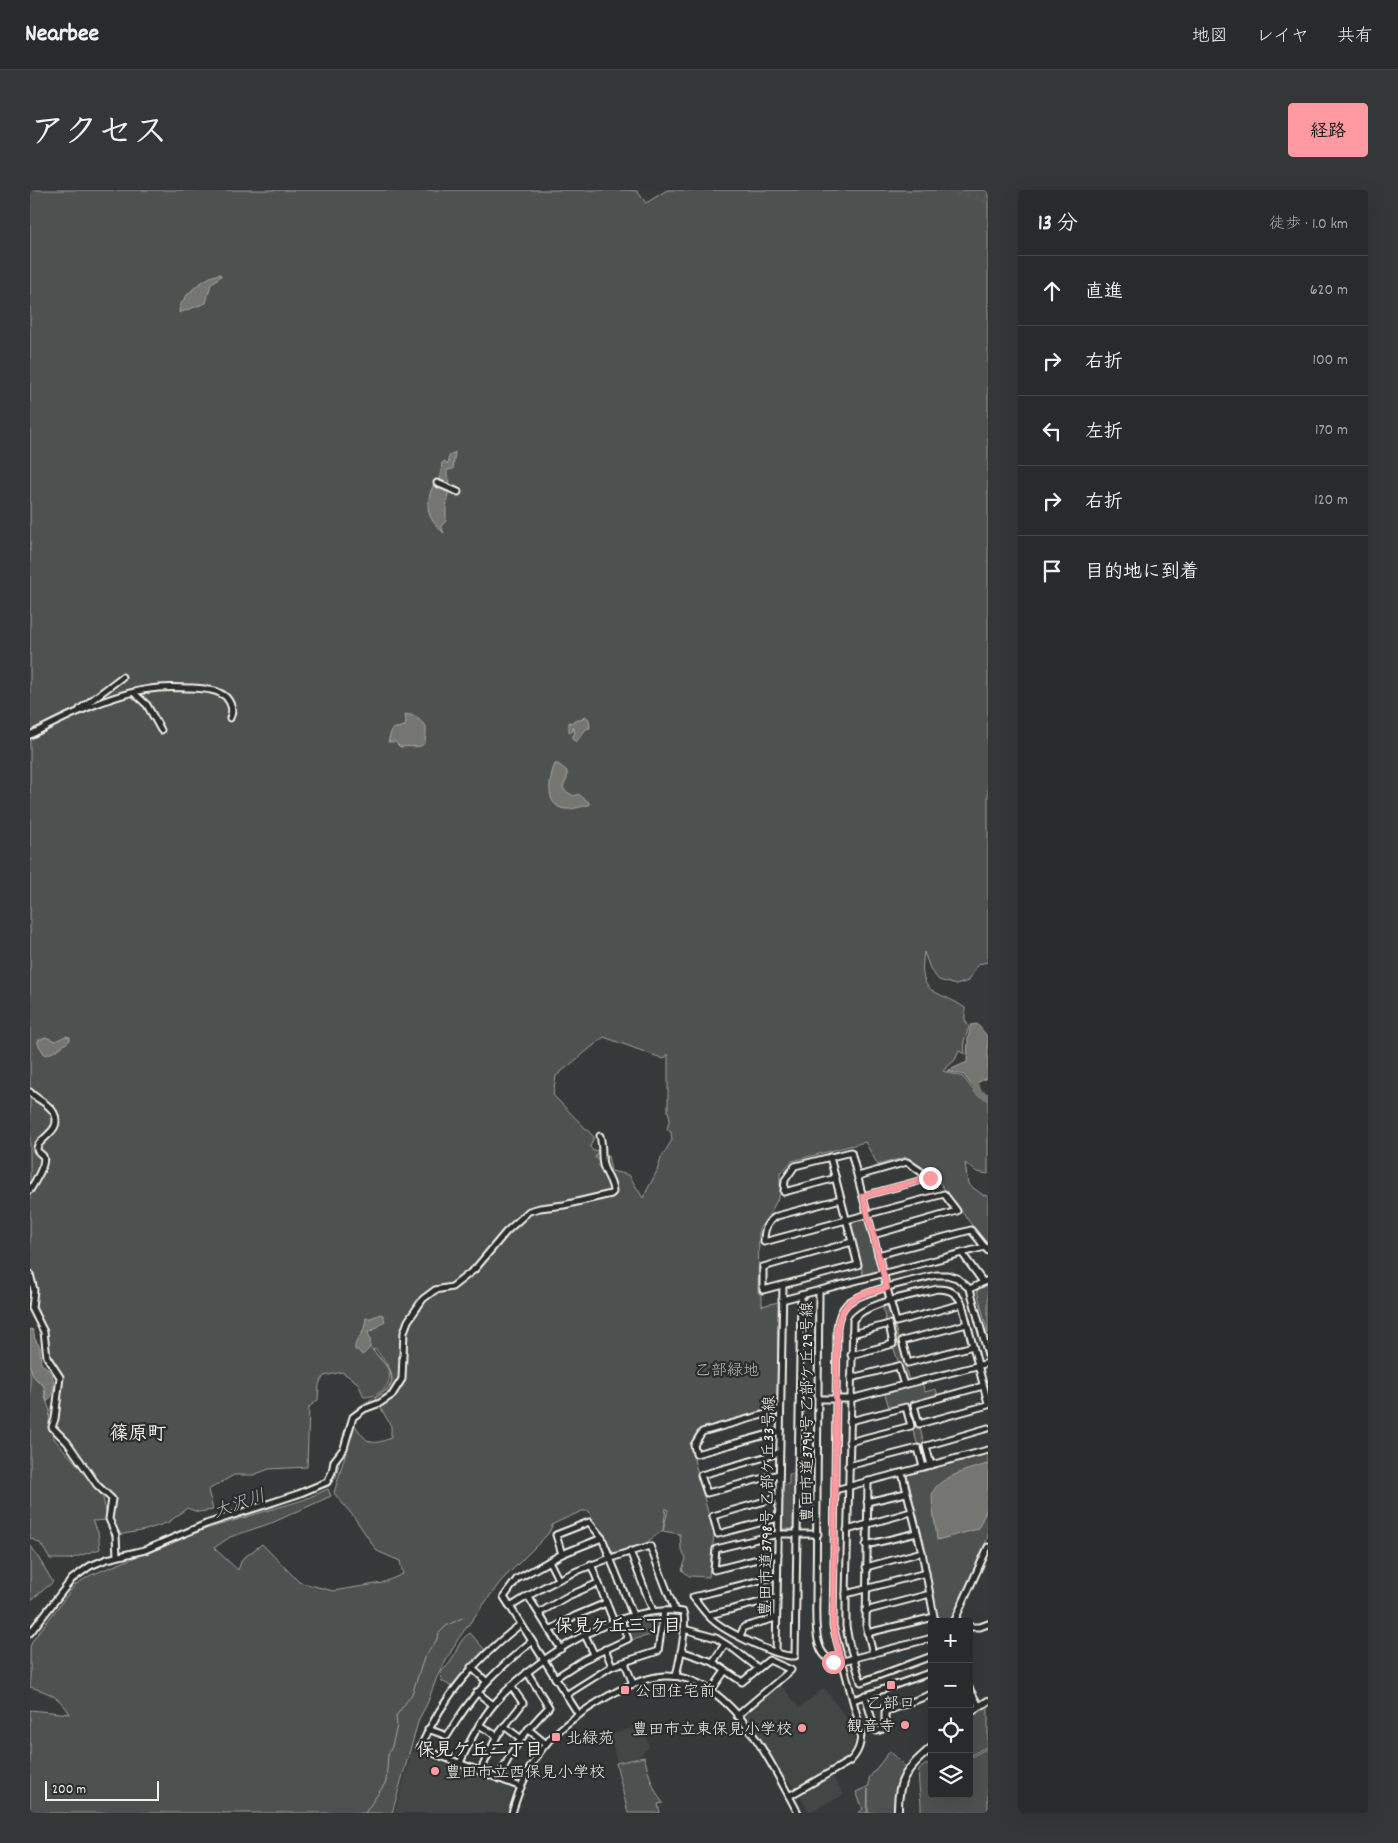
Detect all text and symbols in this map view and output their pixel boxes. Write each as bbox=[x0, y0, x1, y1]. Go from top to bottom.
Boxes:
text: Nearbee bbox=[25, 18, 99, 52]
text: 地図 bbox=[1192, 25, 1228, 50]
text: レイヤ bbox=[1256, 25, 1309, 50]
text: 共有 bbox=[1337, 25, 1373, 50]
button: 経路 bbox=[1288, 103, 1368, 157]
text: アクセス bbox=[30, 110, 168, 160]
text: 13 分 bbox=[1038, 210, 1078, 240]
text: 徒歩 · 1.0 km bbox=[1269, 213, 1348, 236]
icon: ahead bbox=[1038, 277, 1066, 305]
text: 620 m bbox=[1310, 279, 1348, 302]
text: 直進 bbox=[1085, 280, 1123, 307]
icon: right bbox=[1038, 347, 1066, 375]
text: 100 m bbox=[1312, 349, 1348, 372]
text: 右折 bbox=[1085, 350, 1123, 377]
icon: left bbox=[1038, 417, 1066, 445]
text: 170 m bbox=[1315, 419, 1348, 442]
text: 左折 bbox=[1085, 420, 1123, 447]
icon: right bbox=[1038, 487, 1066, 515]
text: 120 m bbox=[1314, 489, 1348, 512]
text: 右折 bbox=[1085, 490, 1123, 517]
icon: arrive bbox=[1038, 557, 1066, 585]
text: 目的地に到着 bbox=[1085, 560, 1199, 587]
route end bbox=[919, 1167, 942, 1190]
street label: 豊田市道3794号 乙部ケ丘29号線 bbox=[797, 1301, 820, 1523]
park label: 乙部緑地 bbox=[695, 1360, 759, 1383]
street label: 豊田市道3798号 乙部ケ丘33号線 bbox=[755, 1395, 782, 1617]
district label: 篠原町 bbox=[109, 1422, 167, 1449]
water label: 大沢川 bbox=[210, 1485, 269, 1526]
district label: 保見ケ丘三丁目 bbox=[555, 1615, 681, 1640]
map controls bbox=[928, 1618, 973, 1798]
button: + bbox=[928, 1618, 973, 1663]
route start bbox=[822, 1651, 845, 1674]
button: − bbox=[928, 1663, 973, 1708]
marker: 乙部口 bbox=[885, 1679, 897, 1691]
place label: 公団住宅前 bbox=[635, 1681, 715, 1704]
marker: 公団住宅前 bbox=[619, 1684, 631, 1696]
place label: 乙部口 bbox=[867, 1693, 915, 1716]
button: locate bbox=[928, 1708, 973, 1753]
place label: 観音寺 bbox=[847, 1716, 895, 1739]
place label: 豊田市立東保見小学校 bbox=[632, 1719, 792, 1742]
marker: 観音寺 bbox=[899, 1719, 911, 1731]
marker: 豊田市立東保見小学校 bbox=[796, 1722, 808, 1734]
place label: 北緑苑 bbox=[566, 1728, 614, 1751]
marker: 北緑苑 bbox=[550, 1731, 562, 1743]
district label: 保見ケ丘二丁目 bbox=[417, 1739, 543, 1764]
button: layers bbox=[928, 1753, 973, 1798]
place label: 豊田市立西保見小学校 bbox=[445, 1762, 605, 1785]
marker: 豊田市立西保見小学校 bbox=[429, 1765, 441, 1777]
scale bar bbox=[45, 1778, 159, 1801]
text: 200 m bbox=[52, 1780, 86, 1800]

